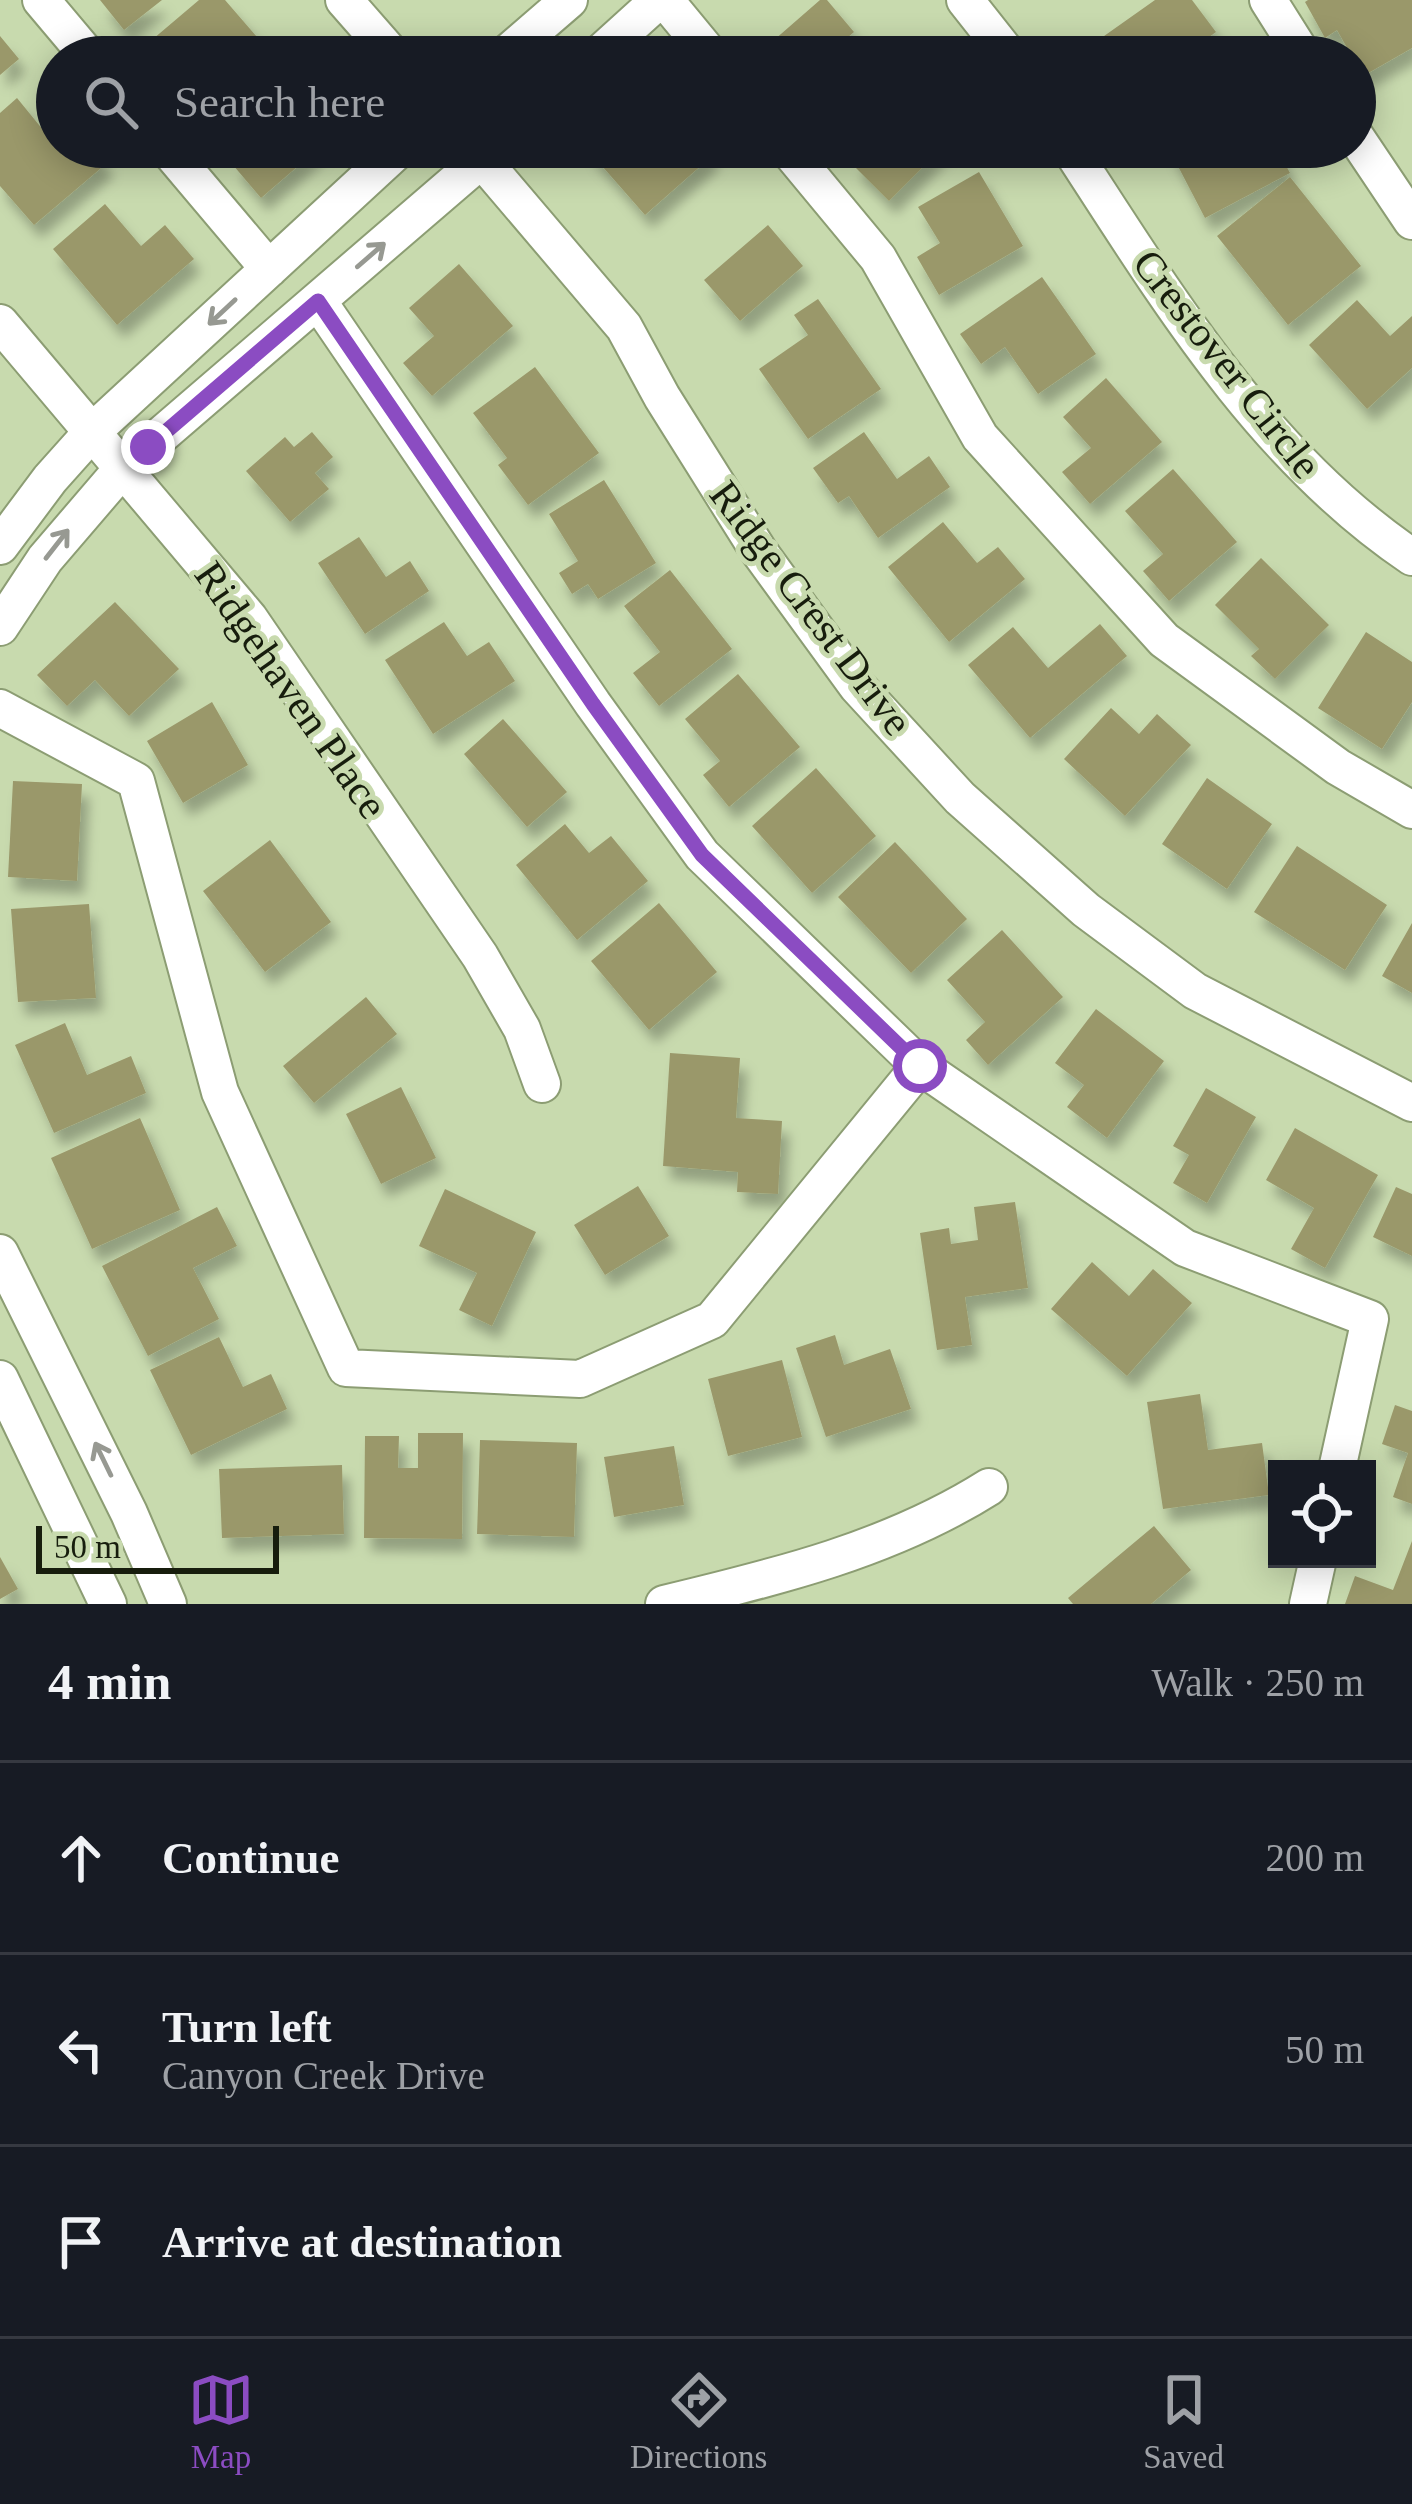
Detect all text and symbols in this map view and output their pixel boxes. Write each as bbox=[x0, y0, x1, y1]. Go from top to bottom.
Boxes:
search box bbox=[36, 36, 1376, 168]
icon: search bbox=[78, 69, 144, 135]
text: Search here bbox=[174, 77, 385, 127]
street label: Crestover Circle bbox=[1124, 241, 1330, 487]
one-way arrow bbox=[355, 242, 386, 269]
one-way arrow bbox=[208, 298, 238, 325]
route end bbox=[121, 420, 175, 474]
street label: Ridge Crest Drive bbox=[701, 472, 921, 744]
one-way arrow bbox=[43, 529, 70, 561]
street label: Ridgehaven Place bbox=[186, 553, 396, 827]
route start bbox=[893, 1039, 947, 1093]
one-way arrow bbox=[90, 1442, 113, 1477]
map controls bbox=[1268, 1460, 1376, 1568]
button: locate bbox=[1268, 1460, 1376, 1568]
scale bar bbox=[36, 1520, 279, 1573]
text: 50 m bbox=[54, 1529, 121, 1565]
text: 4 min bbox=[48, 1654, 171, 1710]
text: Walk · 250 m bbox=[1152, 1661, 1364, 1704]
icon: ahead bbox=[48, 1825, 114, 1891]
text: Continue bbox=[162, 1833, 340, 1883]
text: 200 m bbox=[1265, 1836, 1364, 1879]
text: Turn left bbox=[162, 2002, 332, 2052]
icon: left bbox=[48, 2017, 114, 2083]
text: 50 m bbox=[1285, 2028, 1364, 2071]
text: Canyon Creek Drive bbox=[162, 2054, 485, 2097]
icon: arrive bbox=[48, 2209, 114, 2275]
text: Arrive at destination bbox=[162, 2217, 562, 2267]
tab: Map bbox=[188, 2367, 254, 2476]
tab: Directions bbox=[630, 2367, 767, 2476]
tab: Saved bbox=[1143, 2367, 1224, 2476]

